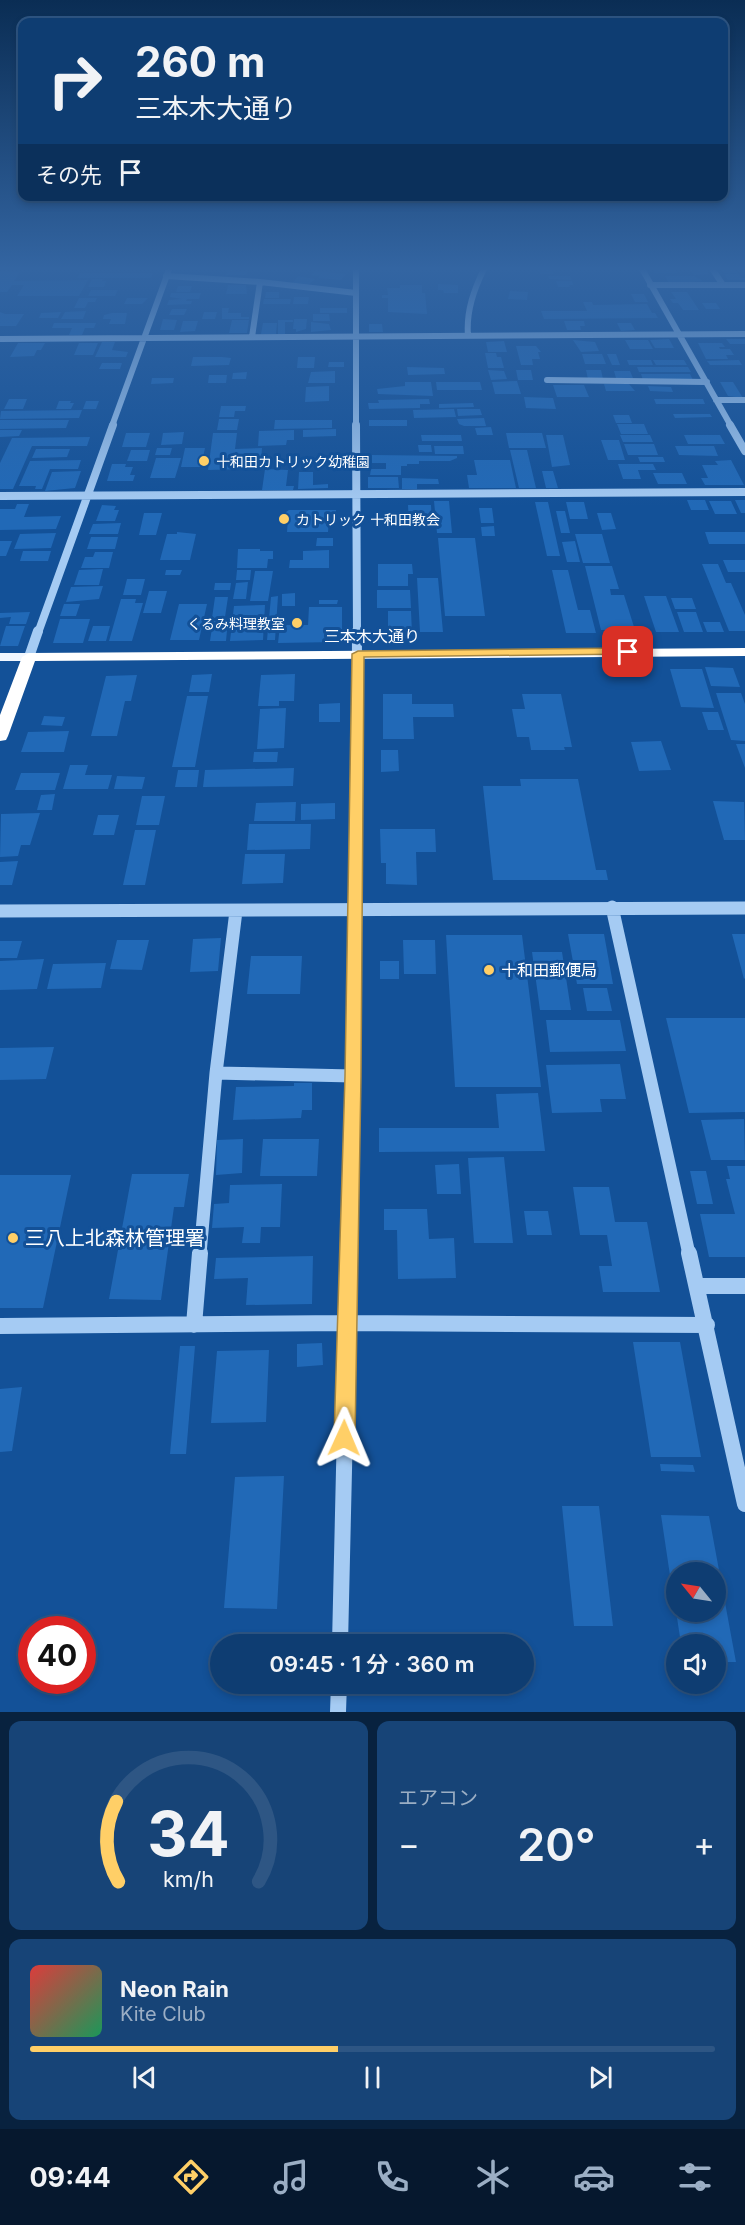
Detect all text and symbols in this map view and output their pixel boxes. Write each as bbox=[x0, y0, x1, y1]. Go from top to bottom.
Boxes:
text: 260 m bbox=[135, 36, 265, 87]
icon: right bbox=[36, 42, 114, 120]
text: 三本木大通り bbox=[135, 92, 297, 125]
icon: arrive bbox=[114, 156, 147, 189]
text: その先 bbox=[36, 162, 102, 188]
place label: 十和田カトリック幼稚園 bbox=[216, 453, 370, 470]
marker: 十和田カトリック幼稚園 bbox=[197, 454, 211, 468]
place label: カトリック 十和田教会 bbox=[296, 511, 440, 528]
marker: カトリック 十和田教会 bbox=[277, 512, 291, 526]
place label: くるみ料理教室 bbox=[187, 615, 285, 632]
marker: くるみ料理教室 bbox=[290, 616, 304, 630]
street label: 三本木大通り bbox=[324, 626, 420, 646]
pin bbox=[602, 626, 653, 677]
icon: arrive bbox=[611, 635, 644, 668]
place label: 十和田郵便局 bbox=[501, 960, 597, 980]
marker: 十和田郵便局 bbox=[482, 963, 496, 977]
place label: 三八上北森林管理署 bbox=[25, 1226, 205, 1250]
marker: 三八上北森林管理署 bbox=[6, 1231, 20, 1245]
position arrow bbox=[312, 1406, 376, 1470]
north arrow bbox=[666, 1562, 726, 1622]
map controls bbox=[666, 1562, 726, 1694]
speed limit sign: 40 bbox=[18, 1616, 96, 1694]
button: sound bbox=[666, 1634, 726, 1694]
text: 09:45 · 1 分 · 360 m bbox=[269, 1651, 475, 1677]
text: エアコン bbox=[398, 1786, 478, 1810]
text: 34 bbox=[147, 1796, 230, 1871]
text: 20° bbox=[517, 1817, 596, 1872]
text: − bbox=[398, 1824, 420, 1864]
text: + bbox=[693, 1824, 715, 1864]
text: km/h bbox=[163, 1867, 214, 1893]
text: Neon Rain bbox=[120, 1976, 229, 2002]
text: Kite Club bbox=[120, 2002, 206, 2026]
icon: previous bbox=[128, 2061, 161, 2094]
icon: pause bbox=[356, 2061, 389, 2094]
icon: next bbox=[584, 2061, 617, 2094]
icon: directions bbox=[170, 2156, 212, 2198]
icon: music bbox=[270, 2156, 312, 2198]
icon: phone bbox=[371, 2156, 413, 2198]
icon: climate bbox=[472, 2156, 514, 2198]
icon: car bbox=[573, 2156, 615, 2198]
icon: filters bbox=[674, 2156, 716, 2198]
text: 09:44 bbox=[29, 2161, 111, 2194]

